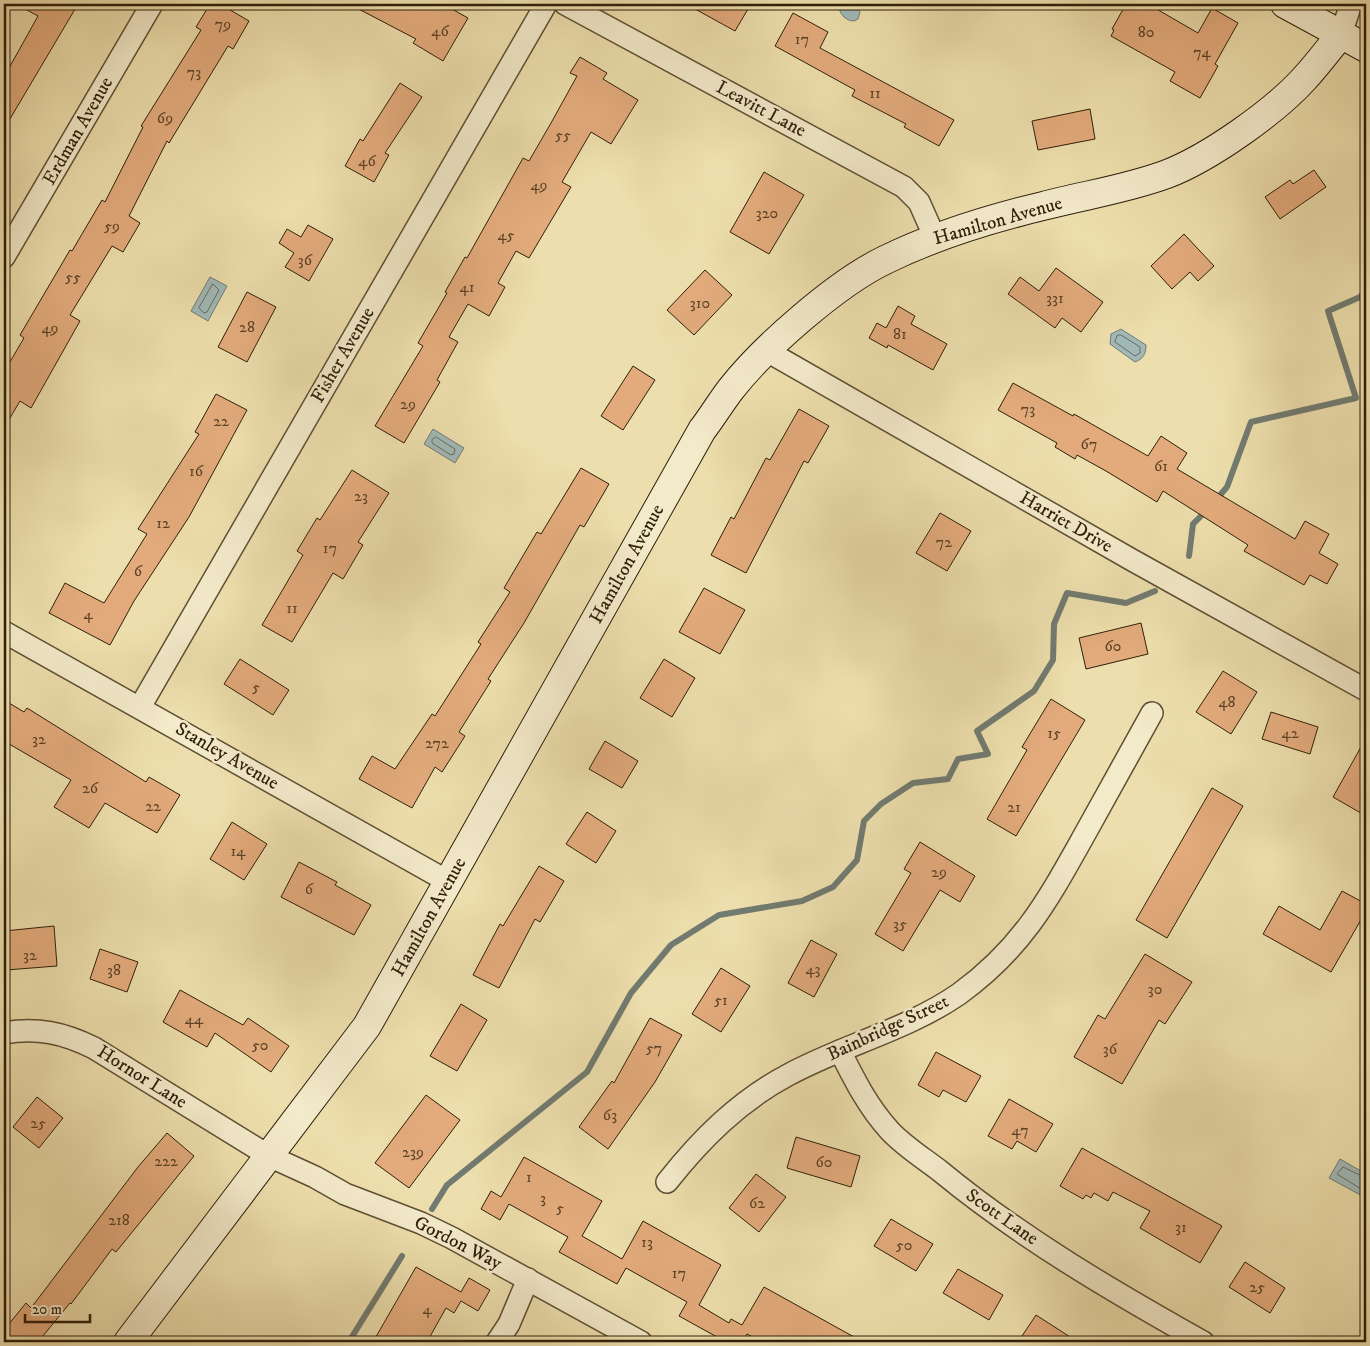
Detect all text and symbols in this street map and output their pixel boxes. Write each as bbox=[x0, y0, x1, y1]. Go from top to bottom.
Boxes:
house number: 79 bbox=[215, 14, 231, 34]
house number: 46 bbox=[431, 21, 449, 41]
house number: 80 bbox=[1138, 22, 1154, 42]
house number: 17 bbox=[795, 29, 809, 49]
house number: 74 bbox=[1193, 42, 1211, 62]
house number: 73 bbox=[187, 62, 201, 82]
street label: Erdman Avenue bbox=[38, 73, 118, 189]
street label: Leavitt Lane bbox=[712, 76, 810, 142]
house number: 11 bbox=[869, 83, 881, 103]
house number: 69 bbox=[157, 108, 173, 128]
house number: 55 bbox=[555, 125, 571, 145]
house number: 46 bbox=[358, 151, 376, 171]
house number: 49 bbox=[530, 175, 548, 195]
street label: Hamilton Avenue bbox=[931, 192, 1065, 250]
house number: 320 bbox=[756, 203, 778, 223]
house number: 59 bbox=[104, 216, 120, 236]
house number: 45 bbox=[497, 225, 515, 245]
house number: 36 bbox=[298, 250, 313, 270]
house number: 55 bbox=[65, 267, 81, 287]
house number: 41 bbox=[459, 277, 475, 297]
house number: 331 bbox=[1046, 288, 1064, 308]
house number: 310 bbox=[690, 293, 710, 313]
street label: Fisher Avenue bbox=[306, 303, 380, 407]
house number: 28 bbox=[239, 317, 255, 337]
house number: 49 bbox=[41, 318, 59, 338]
house number: 81 bbox=[893, 324, 907, 344]
house number: 29 bbox=[400, 394, 416, 414]
house number: 73 bbox=[1021, 399, 1035, 419]
house number: 22 bbox=[213, 411, 229, 431]
house number: 67 bbox=[1081, 434, 1097, 454]
house number: 61 bbox=[1154, 456, 1168, 476]
house number: 16 bbox=[189, 461, 204, 481]
house number: 23 bbox=[354, 486, 368, 506]
street label: Harriet Drive bbox=[1015, 486, 1117, 558]
street label: Hamilton Avenue bbox=[585, 500, 669, 628]
house number: 12 bbox=[156, 513, 170, 533]
house number: 72 bbox=[936, 532, 952, 552]
house number: 17 bbox=[323, 538, 337, 558]
house number: 6 bbox=[134, 561, 143, 581]
house number: 11 bbox=[286, 598, 298, 618]
house number: 4 bbox=[83, 604, 93, 624]
house number: 60 bbox=[1105, 636, 1121, 656]
house number: 5 bbox=[252, 677, 260, 697]
house number: 48 bbox=[1218, 692, 1236, 712]
street label: Stanley Avenue bbox=[171, 717, 283, 795]
house number: 15 bbox=[1047, 723, 1061, 743]
house number: 42 bbox=[1281, 723, 1299, 743]
house number: 32 bbox=[32, 729, 46, 749]
house number: 272 bbox=[425, 733, 449, 753]
house number: 26 bbox=[82, 778, 99, 798]
house number: 22 bbox=[145, 796, 161, 816]
house number: 21 bbox=[1007, 797, 1021, 817]
house number: 14 bbox=[230, 841, 246, 861]
street label: Hamilton Avenue bbox=[387, 853, 471, 981]
house number: 29 bbox=[931, 862, 947, 882]
house number: 6 bbox=[305, 879, 314, 899]
house number: 35 bbox=[893, 914, 907, 934]
house number: 32 bbox=[23, 945, 37, 965]
house number: 43 bbox=[805, 959, 821, 979]
house number: 38 bbox=[107, 960, 121, 980]
house number: 30 bbox=[1148, 979, 1162, 999]
house number: 51 bbox=[714, 990, 728, 1010]
street label: Bainbridge Street bbox=[824, 990, 952, 1066]
house number: 44 bbox=[185, 1009, 204, 1029]
house number: 50 bbox=[252, 1035, 268, 1055]
house number: 57 bbox=[646, 1038, 662, 1058]
house number: 36 bbox=[1103, 1039, 1118, 1059]
street label: Hornor Lane bbox=[93, 1040, 191, 1114]
house number: 63 bbox=[603, 1105, 617, 1125]
house number: 25 bbox=[30, 1113, 46, 1133]
house number: 47 bbox=[1011, 1120, 1029, 1140]
house number: 239 bbox=[402, 1142, 424, 1162]
house number: 222 bbox=[154, 1151, 178, 1171]
house number: 60 bbox=[816, 1152, 832, 1172]
house number: 1 bbox=[526, 1167, 532, 1187]
street label: Scott Lane bbox=[961, 1184, 1043, 1250]
house number: 3 bbox=[540, 1188, 546, 1208]
house number: 62 bbox=[749, 1193, 765, 1213]
house number: 5 bbox=[556, 1198, 564, 1218]
house number: 218 bbox=[108, 1210, 130, 1230]
street label: Gordon Way bbox=[410, 1211, 507, 1275]
house number: 31 bbox=[1175, 1217, 1187, 1237]
house number: 13 bbox=[641, 1232, 653, 1252]
house number: 50 bbox=[896, 1235, 912, 1255]
house number: 17 bbox=[672, 1263, 686, 1283]
house number: 25 bbox=[1249, 1277, 1265, 1297]
scale bar bbox=[25, 1291, 90, 1323]
house number: 4 bbox=[422, 1299, 432, 1319]
text: 20 m bbox=[32, 1300, 62, 1319]

